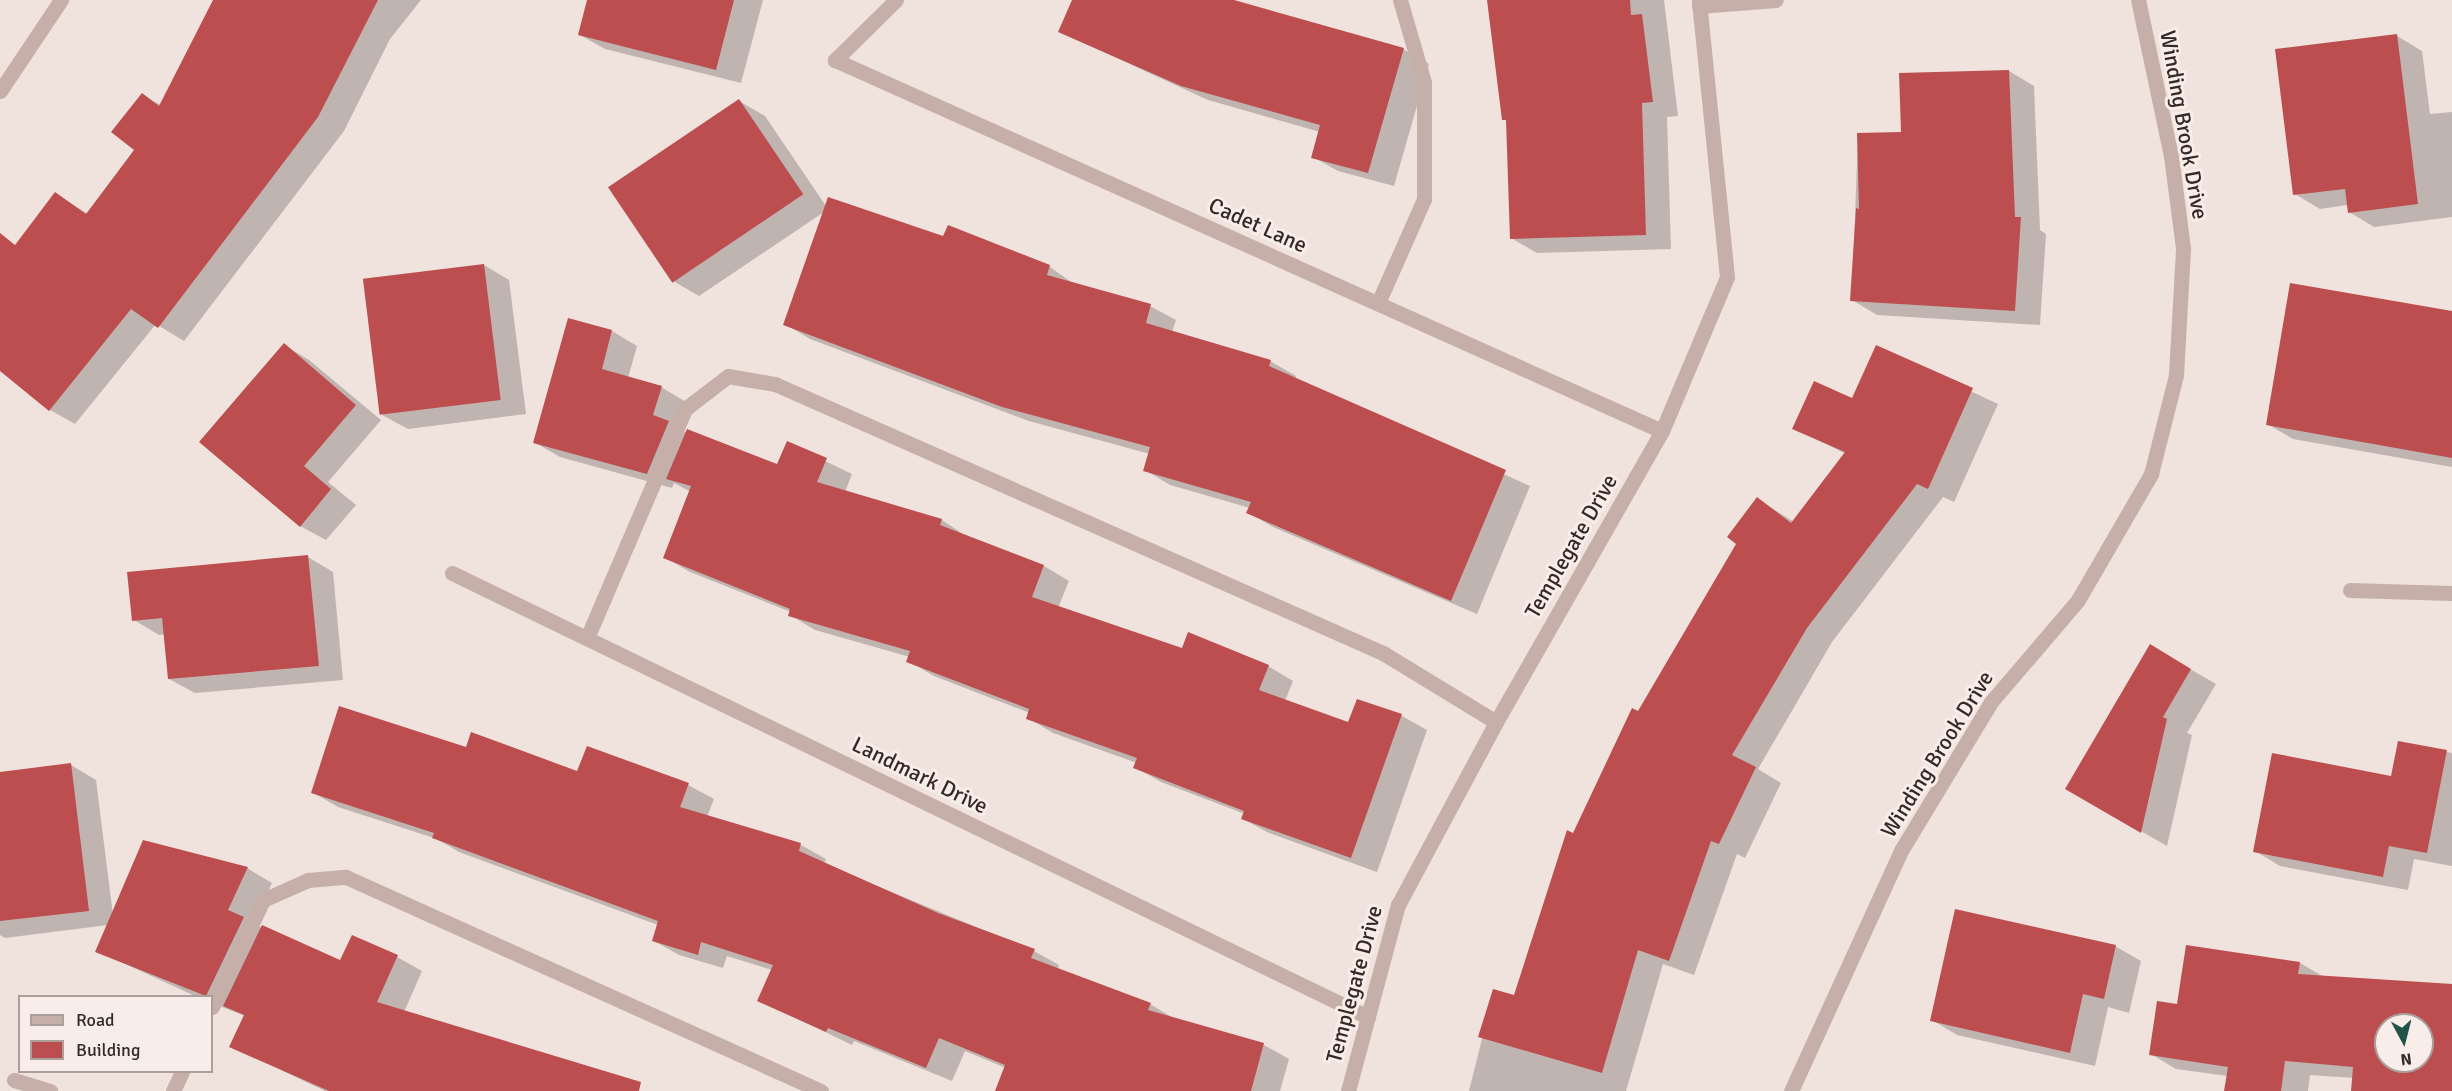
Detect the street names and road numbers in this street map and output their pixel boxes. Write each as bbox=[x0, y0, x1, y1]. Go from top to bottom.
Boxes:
street label: Winding Brook Drive bbox=[2154, 29, 2214, 221]
street label: Cadet Lane bbox=[1205, 192, 1311, 258]
street label: Templegate Drive bbox=[1519, 469, 1623, 623]
street label: Winding Brook Drive bbox=[1875, 666, 1999, 842]
street label: Landmark Drive bbox=[848, 731, 992, 819]
street label: Templegate Drive bbox=[1320, 903, 1388, 1065]

